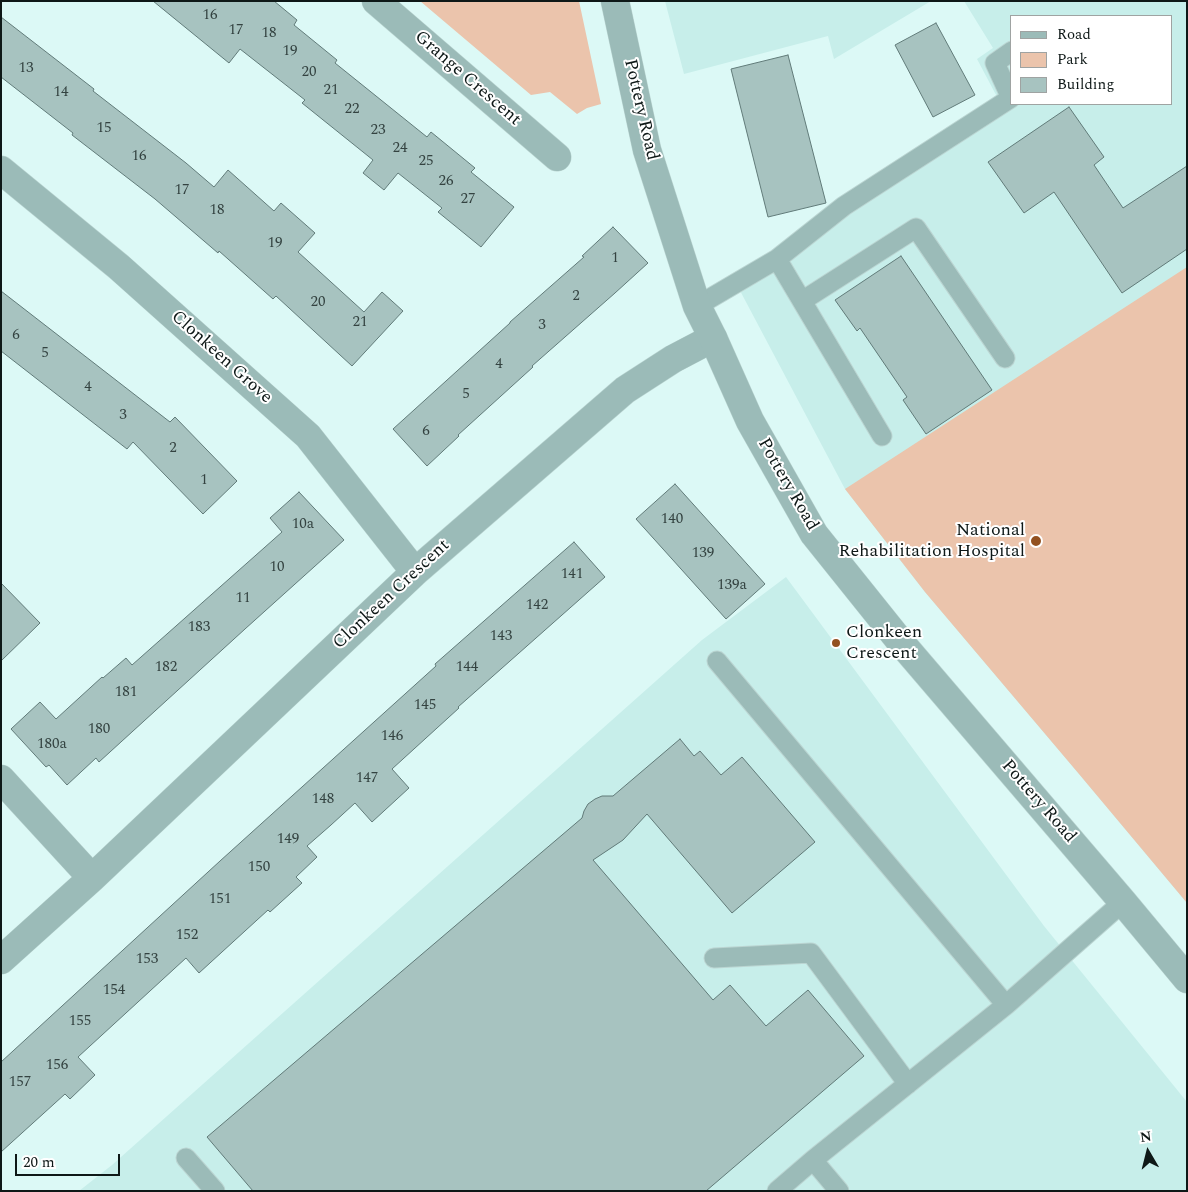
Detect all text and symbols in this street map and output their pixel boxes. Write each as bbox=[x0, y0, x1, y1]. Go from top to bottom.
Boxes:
house number: 16 bbox=[203, 7, 217, 25]
legend bbox=[1010, 15, 1173, 105]
house number: 17 bbox=[229, 22, 243, 40]
text: Road bbox=[1057, 23, 1091, 46]
house number: 18 bbox=[262, 25, 276, 43]
street label: Grange Crescent bbox=[409, 27, 525, 131]
house number: 19 bbox=[283, 43, 297, 61]
text: Park bbox=[1057, 48, 1088, 71]
street label: Pottery Road bbox=[618, 57, 662, 163]
house number: 13 bbox=[19, 60, 33, 78]
house number: 20 bbox=[302, 64, 316, 82]
text: Building bbox=[1057, 73, 1114, 96]
house number: 21 bbox=[324, 82, 338, 100]
house number: 14 bbox=[54, 84, 68, 102]
house number: 22 bbox=[345, 101, 359, 119]
house number: 15 bbox=[97, 120, 111, 138]
house number: 23 bbox=[371, 122, 385, 140]
house number: 24 bbox=[393, 140, 407, 158]
house number: 16 bbox=[132, 148, 146, 166]
house number: 25 bbox=[419, 153, 433, 171]
house number: 26 bbox=[439, 173, 453, 191]
house number: 17 bbox=[175, 182, 189, 200]
house number: 27 bbox=[461, 191, 475, 209]
house number: 18 bbox=[210, 202, 224, 220]
house number: 19 bbox=[268, 235, 282, 253]
house number: 1 bbox=[611, 250, 619, 268]
house number: 2 bbox=[572, 288, 580, 306]
house number: 20 bbox=[311, 294, 325, 312]
street label: Clonkeen Grove bbox=[166, 307, 276, 409]
house number: 21 bbox=[353, 314, 367, 332]
house number: 3 bbox=[538, 317, 546, 335]
house number: 6 bbox=[12, 327, 20, 345]
house number: 5 bbox=[41, 345, 49, 363]
house number: 4 bbox=[495, 356, 503, 374]
house number: 4 bbox=[84, 379, 92, 397]
house number: 5 bbox=[462, 386, 470, 404]
house number: 3 bbox=[119, 407, 127, 425]
house number: 6 bbox=[422, 423, 430, 441]
street label: Pottery Road bbox=[752, 435, 822, 535]
house number: 2 bbox=[169, 440, 177, 458]
house number: 1 bbox=[200, 472, 208, 490]
house number: 140 bbox=[661, 511, 683, 529]
house number: 10a bbox=[292, 516, 314, 534]
place label: National Rehabilitation Hospital bbox=[838, 520, 1025, 562]
marker: National Rehabilitation Hospital bbox=[1029, 534, 1043, 548]
street label: Clonkeen Crescent bbox=[329, 535, 455, 655]
house number: 139 bbox=[692, 545, 714, 563]
house number: 10 bbox=[270, 559, 284, 577]
house number: 141 bbox=[561, 566, 583, 584]
house number: 139a bbox=[717, 577, 747, 595]
house number: 11 bbox=[236, 590, 250, 608]
house number: 142 bbox=[526, 597, 548, 615]
house number: 183 bbox=[188, 619, 210, 637]
place label: Clonkeen Crescent bbox=[846, 622, 922, 664]
house number: 143 bbox=[490, 628, 512, 646]
marker: Clonkeen Crescent bbox=[830, 637, 842, 649]
house number: 182 bbox=[155, 659, 177, 677]
house number: 144 bbox=[456, 659, 478, 677]
house number: 181 bbox=[115, 684, 137, 702]
house number: 145 bbox=[414, 697, 436, 715]
house number: 180 bbox=[88, 721, 110, 739]
house number: 146 bbox=[381, 728, 403, 746]
house number: 180a bbox=[37, 736, 67, 754]
street label: Pottery Road bbox=[996, 756, 1080, 848]
house number: 147 bbox=[356, 770, 378, 788]
house number: 148 bbox=[312, 791, 334, 809]
house number: 149 bbox=[277, 831, 299, 849]
house number: 150 bbox=[248, 859, 270, 877]
house number: 151 bbox=[209, 891, 231, 909]
house number: 152 bbox=[176, 927, 198, 945]
house number: 153 bbox=[136, 951, 158, 969]
house number: 154 bbox=[103, 982, 125, 1000]
house number: 155 bbox=[69, 1013, 91, 1031]
house number: 156 bbox=[46, 1057, 68, 1075]
house number: 157 bbox=[9, 1074, 31, 1092]
text: N bbox=[1139, 1125, 1153, 1148]
north arrow bbox=[1123, 1127, 1173, 1177]
scale bar bbox=[18, 1144, 122, 1176]
text: 20 m bbox=[23, 1151, 55, 1174]

